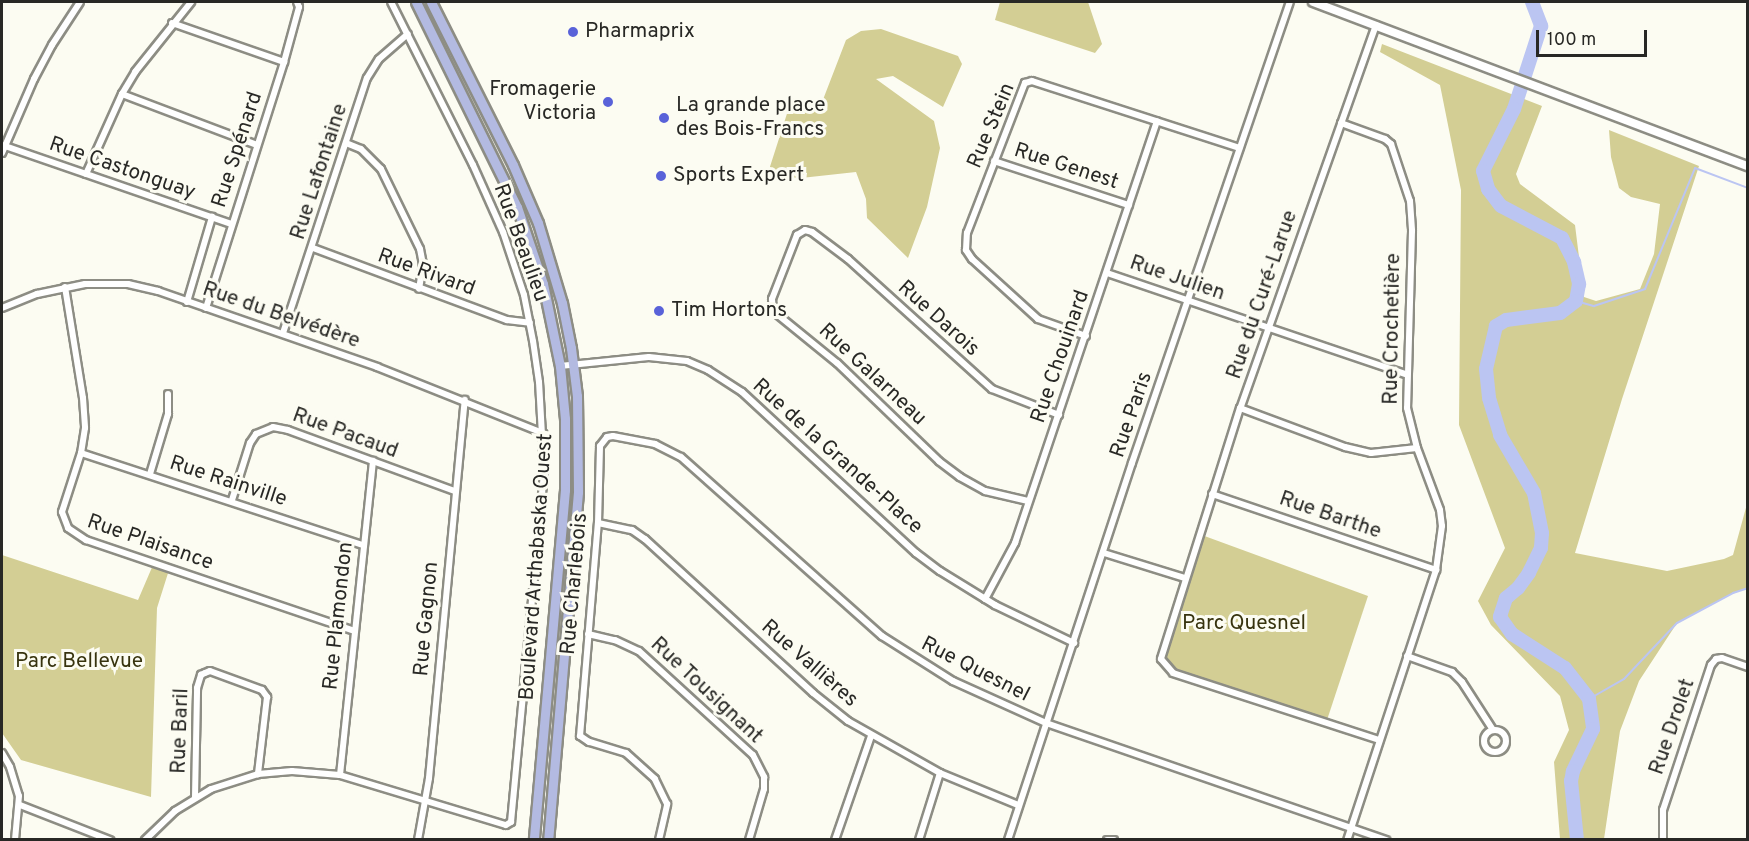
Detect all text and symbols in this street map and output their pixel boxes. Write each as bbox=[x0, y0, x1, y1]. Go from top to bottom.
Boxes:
scale bar bbox=[1539, 18, 1650, 56]
place label: Pharmaprix bbox=[585, 19, 695, 45]
marker: Pharmaprix bbox=[566, 25, 580, 39]
text: 100 m bbox=[1547, 29, 1596, 52]
place label: Fromagerie Victoria bbox=[489, 77, 596, 127]
street label: Rue Stein bbox=[963, 80, 1021, 172]
street label: Rue Spénard bbox=[207, 89, 269, 211]
place label: La grande place des Bois-Francs bbox=[676, 93, 826, 143]
marker: Fromagerie Victoria bbox=[601, 95, 615, 109]
street label: Rue Lafontaine bbox=[286, 101, 354, 243]
marker: La grande place des Bois-Francs bbox=[657, 111, 671, 125]
street label: Rue Castonguay bbox=[45, 132, 199, 206]
street label: Rue Genest bbox=[1011, 138, 1121, 196]
place label: Sports Expert bbox=[673, 163, 804, 189]
marker: Sports Expert bbox=[654, 169, 668, 183]
street label: Rue Beaulieu bbox=[487, 181, 553, 305]
street label: Rue du Curé-Larue bbox=[1222, 207, 1304, 383]
street label: Rue Rivard bbox=[374, 244, 478, 302]
street label: Rue Julien bbox=[1126, 251, 1228, 307]
street label: Rue Crochetière bbox=[1379, 253, 1407, 405]
street label: Rue Darois bbox=[892, 276, 984, 362]
street label: Rue du Belvédère bbox=[199, 277, 363, 355]
street label: Rue Chouinard bbox=[1026, 287, 1096, 427]
place label: Tim Hortons bbox=[671, 298, 787, 324]
marker: Tim Hortons bbox=[652, 304, 666, 318]
street label: Rue Galarneau bbox=[813, 319, 931, 431]
street label: Rue Paris bbox=[1106, 369, 1158, 461]
street label: Rue de la Grande-Place bbox=[747, 374, 927, 540]
street label: Rue Pacaud bbox=[289, 403, 401, 465]
street label: Boulevard Arthabaska Ouest bbox=[515, 432, 559, 702]
street label: Rue Rainville bbox=[166, 451, 290, 513]
street label: Rue Barthe bbox=[1276, 487, 1384, 545]
street label: Rue Plaisance bbox=[84, 510, 216, 576]
street label: Rue Charlebois bbox=[556, 512, 594, 656]
street label: Rue Plamondon bbox=[319, 541, 359, 691]
street label: Rue Gagnon bbox=[409, 561, 445, 677]
park label: Parc Quesnel bbox=[1182, 611, 1306, 637]
street label: Rue Vallières bbox=[755, 615, 863, 713]
street label: Rue Tousignant bbox=[644, 632, 768, 750]
street label: Rue Quesnel bbox=[916, 632, 1034, 708]
park label: Parc Bellevue bbox=[15, 649, 143, 675]
street label: Rue Drolet bbox=[1645, 676, 1701, 778]
street label: Rue Baril bbox=[167, 688, 195, 774]

